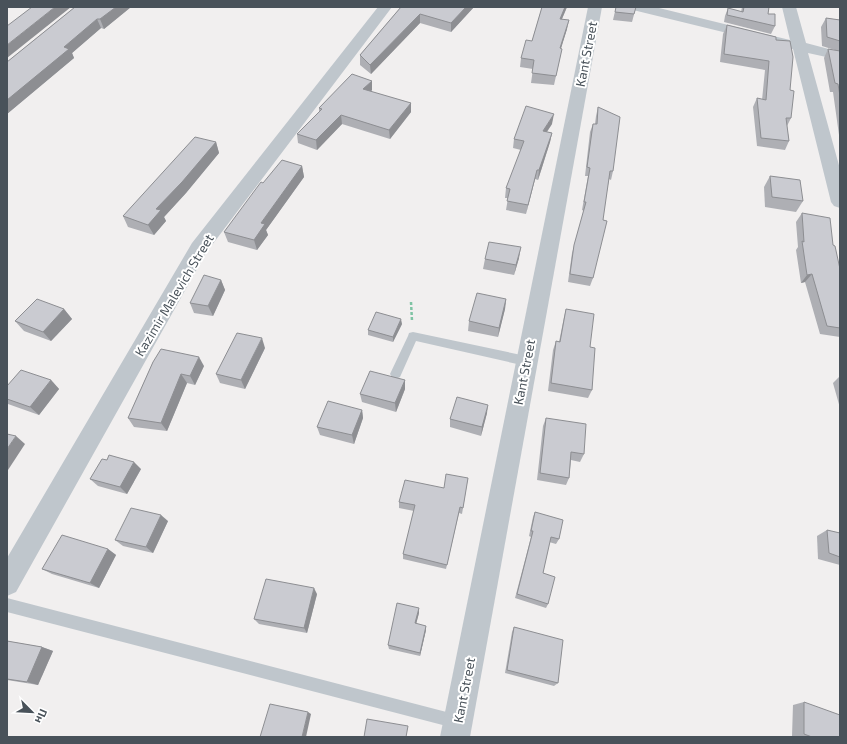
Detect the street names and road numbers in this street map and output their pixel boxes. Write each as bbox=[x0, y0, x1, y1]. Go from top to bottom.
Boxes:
street label: Kant Street bbox=[572, 20, 600, 88]
street label: Kazimir Malevich Street bbox=[131, 231, 217, 359]
street label: Kant Street bbox=[510, 338, 538, 406]
street label: Kant Street bbox=[450, 656, 478, 724]

